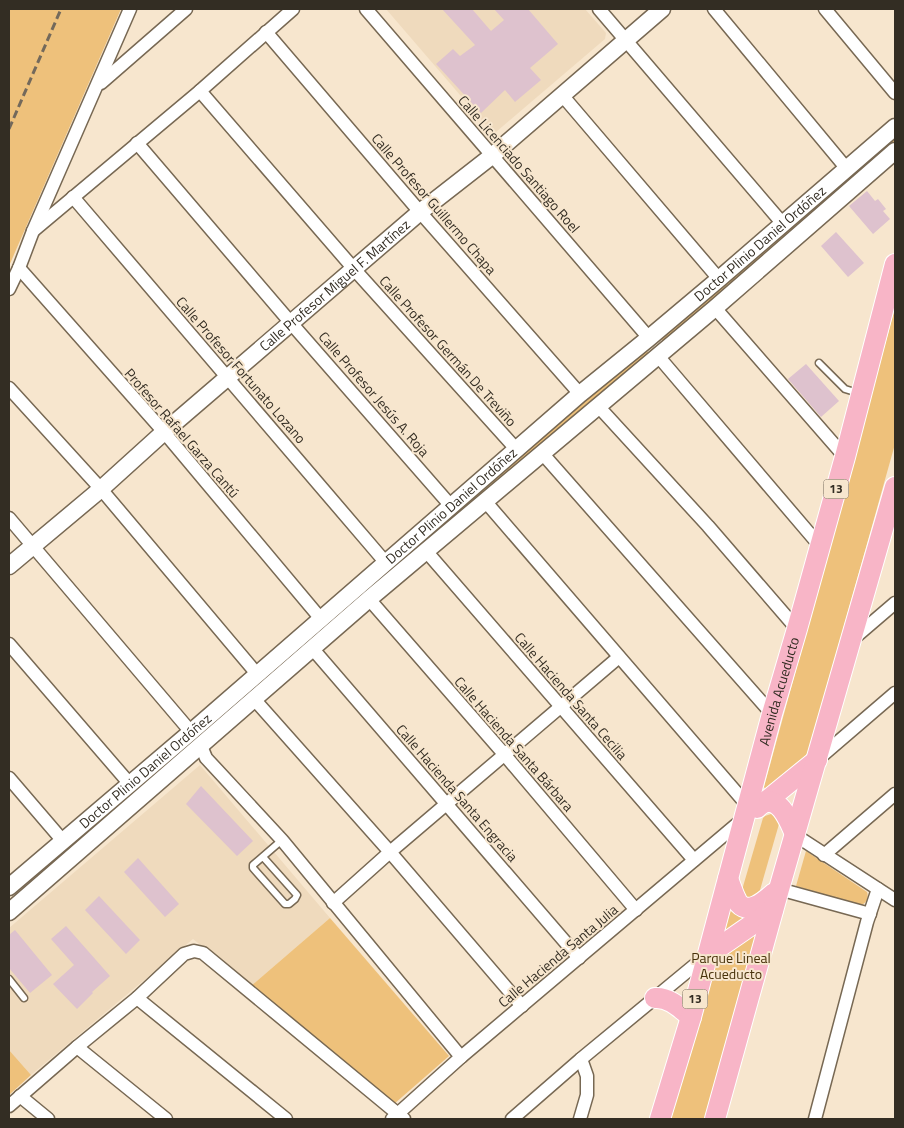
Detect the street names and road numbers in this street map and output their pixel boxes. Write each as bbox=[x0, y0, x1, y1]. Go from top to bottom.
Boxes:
street label: Calle Licenciado Santiago Roel bbox=[454, 90, 585, 237]
street label: Calle Profesor Guillermo Chapa bbox=[367, 128, 502, 279]
street label: Doctor Plinio Daniel Ordóñez bbox=[689, 180, 830, 306]
street label: Calle Profesor Miguel F. Martínez bbox=[254, 214, 414, 356]
street label: Calle Profesor Germán De Treviño bbox=[375, 271, 522, 431]
street label: Calle Profesor Fortunato Lozano bbox=[171, 291, 311, 448]
street label: Calle Profesor Jesús A. Roja bbox=[314, 326, 435, 461]
street label: Profesor Rafael Garza Cantú bbox=[120, 363, 245, 502]
street label: Doctor Plinio Daniel Ordóñez bbox=[381, 442, 521, 569]
road number: 13 bbox=[824, 479, 848, 498]
street label: Calle Hacienda Santa Cecilia bbox=[510, 627, 633, 764]
street label: Avenida Acueducto bbox=[753, 634, 804, 748]
street label: Calle Hacienda Santa Bárbara bbox=[450, 672, 579, 816]
street label: Doctor Plinio Daniel Ordóñez bbox=[74, 708, 216, 833]
street label: Calle Hacienda Santa Engracia bbox=[392, 719, 523, 866]
street label: Calle Hacienda Santa Julia bbox=[493, 899, 622, 1012]
road number: 13 bbox=[682, 990, 708, 1009]

